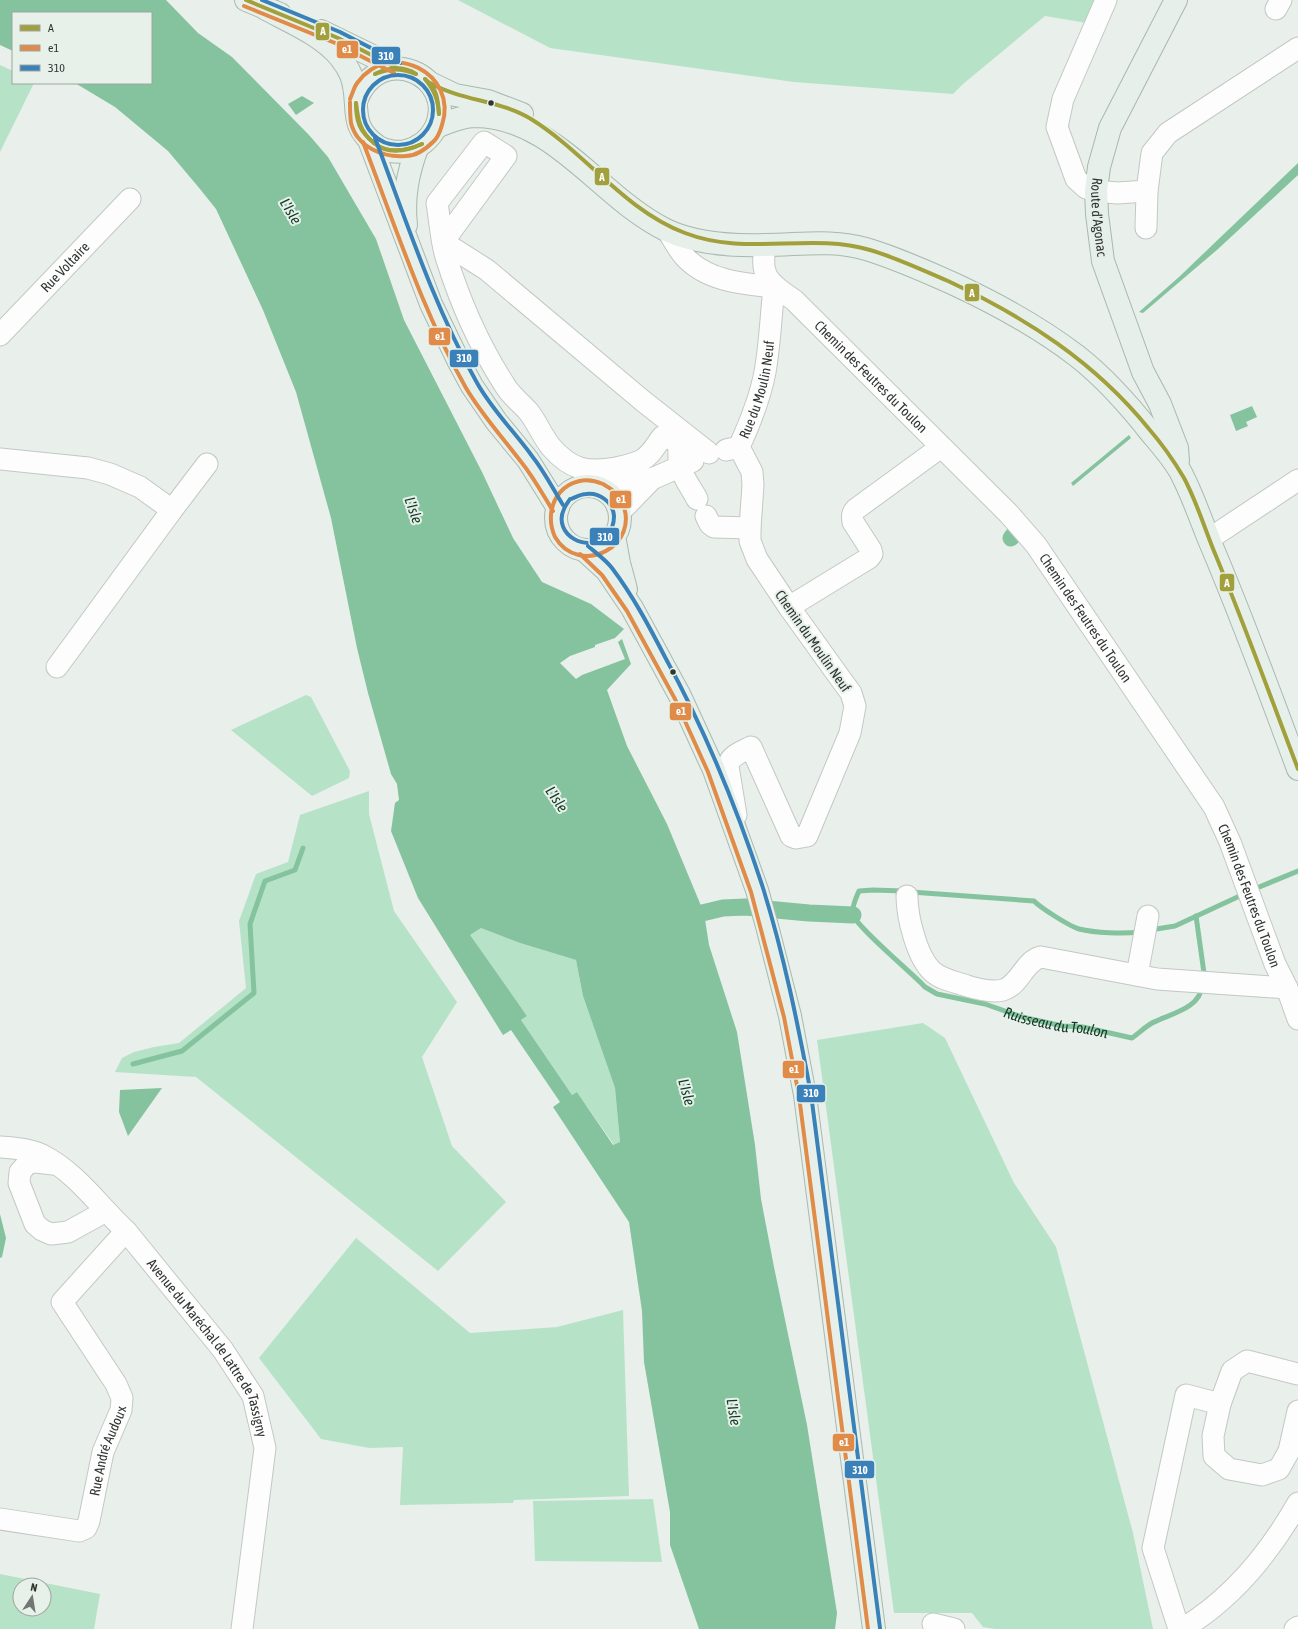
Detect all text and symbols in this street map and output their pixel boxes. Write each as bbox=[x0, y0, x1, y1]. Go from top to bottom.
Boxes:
legend bbox=[12, 12, 152, 84]
text: A bbox=[48, 21, 54, 35]
line badge: A bbox=[315, 22, 330, 41]
text: A bbox=[319, 25, 326, 37]
line badge: e1 bbox=[336, 40, 359, 59]
text: e1 bbox=[48, 41, 59, 55]
text: e1 bbox=[342, 43, 352, 55]
line badge: 310 bbox=[371, 46, 401, 65]
text: 310 bbox=[378, 50, 394, 62]
text: 310 bbox=[48, 61, 65, 75]
unlabelled marker bbox=[486, 98, 496, 108]
line badge: A bbox=[594, 167, 610, 186]
text: A bbox=[598, 171, 605, 183]
street label: Route d'Agonac bbox=[1088, 177, 1110, 258]
water label: L'Isle bbox=[277, 195, 305, 227]
street label: Rue Voltaire bbox=[37, 239, 93, 295]
line badge: A bbox=[964, 283, 980, 302]
text: A bbox=[968, 287, 975, 299]
street label: Chemin des Feutres du Toulon bbox=[811, 317, 931, 436]
line badge: e1 bbox=[428, 327, 451, 346]
text: e1 bbox=[435, 330, 445, 342]
street label: Rue du Moulin Neuf bbox=[736, 340, 777, 441]
line badge: 310 bbox=[449, 349, 479, 368]
text: 310 bbox=[456, 352, 472, 364]
line badge: e1 bbox=[609, 490, 632, 509]
text: e1 bbox=[616, 493, 626, 505]
water label: L'Isle bbox=[402, 494, 427, 526]
line badge: 310 bbox=[589, 527, 620, 546]
text: 310 bbox=[597, 531, 613, 543]
street label: Chemin des Feutres du Toulon bbox=[1036, 550, 1135, 685]
line badge: A bbox=[1219, 573, 1235, 592]
text: A bbox=[1223, 577, 1230, 589]
street label: Chemin du Moulin Neuf bbox=[772, 587, 854, 695]
unlabelled marker bbox=[668, 667, 678, 677]
line badge: e1 bbox=[669, 702, 692, 721]
text: e1 bbox=[676, 705, 686, 717]
water label: L'Isle bbox=[542, 783, 572, 815]
street label: Chemin des Feutres du Toulon bbox=[1215, 821, 1284, 970]
water label: Ruisseau du Toulon bbox=[1002, 1003, 1110, 1041]
line badge: e1 bbox=[782, 1060, 805, 1079]
text: e1 bbox=[789, 1063, 799, 1075]
water label: L'Isle bbox=[675, 1077, 699, 1108]
line badge: 310 bbox=[796, 1084, 826, 1103]
text: 310 bbox=[803, 1087, 819, 1099]
street label: Avenue du Maréchal de Lattre de Tassigny bbox=[144, 1255, 270, 1439]
water label: L'Isle bbox=[723, 1397, 745, 1427]
street label: Rue André Audoux bbox=[86, 1405, 129, 1497]
line badge: e1 bbox=[832, 1433, 855, 1452]
text: e1 bbox=[839, 1436, 849, 1448]
line badge: 310 bbox=[844, 1460, 875, 1479]
text: 310 bbox=[852, 1464, 868, 1476]
north arrow bbox=[12, 1577, 52, 1617]
text: N bbox=[30, 1581, 39, 1594]

